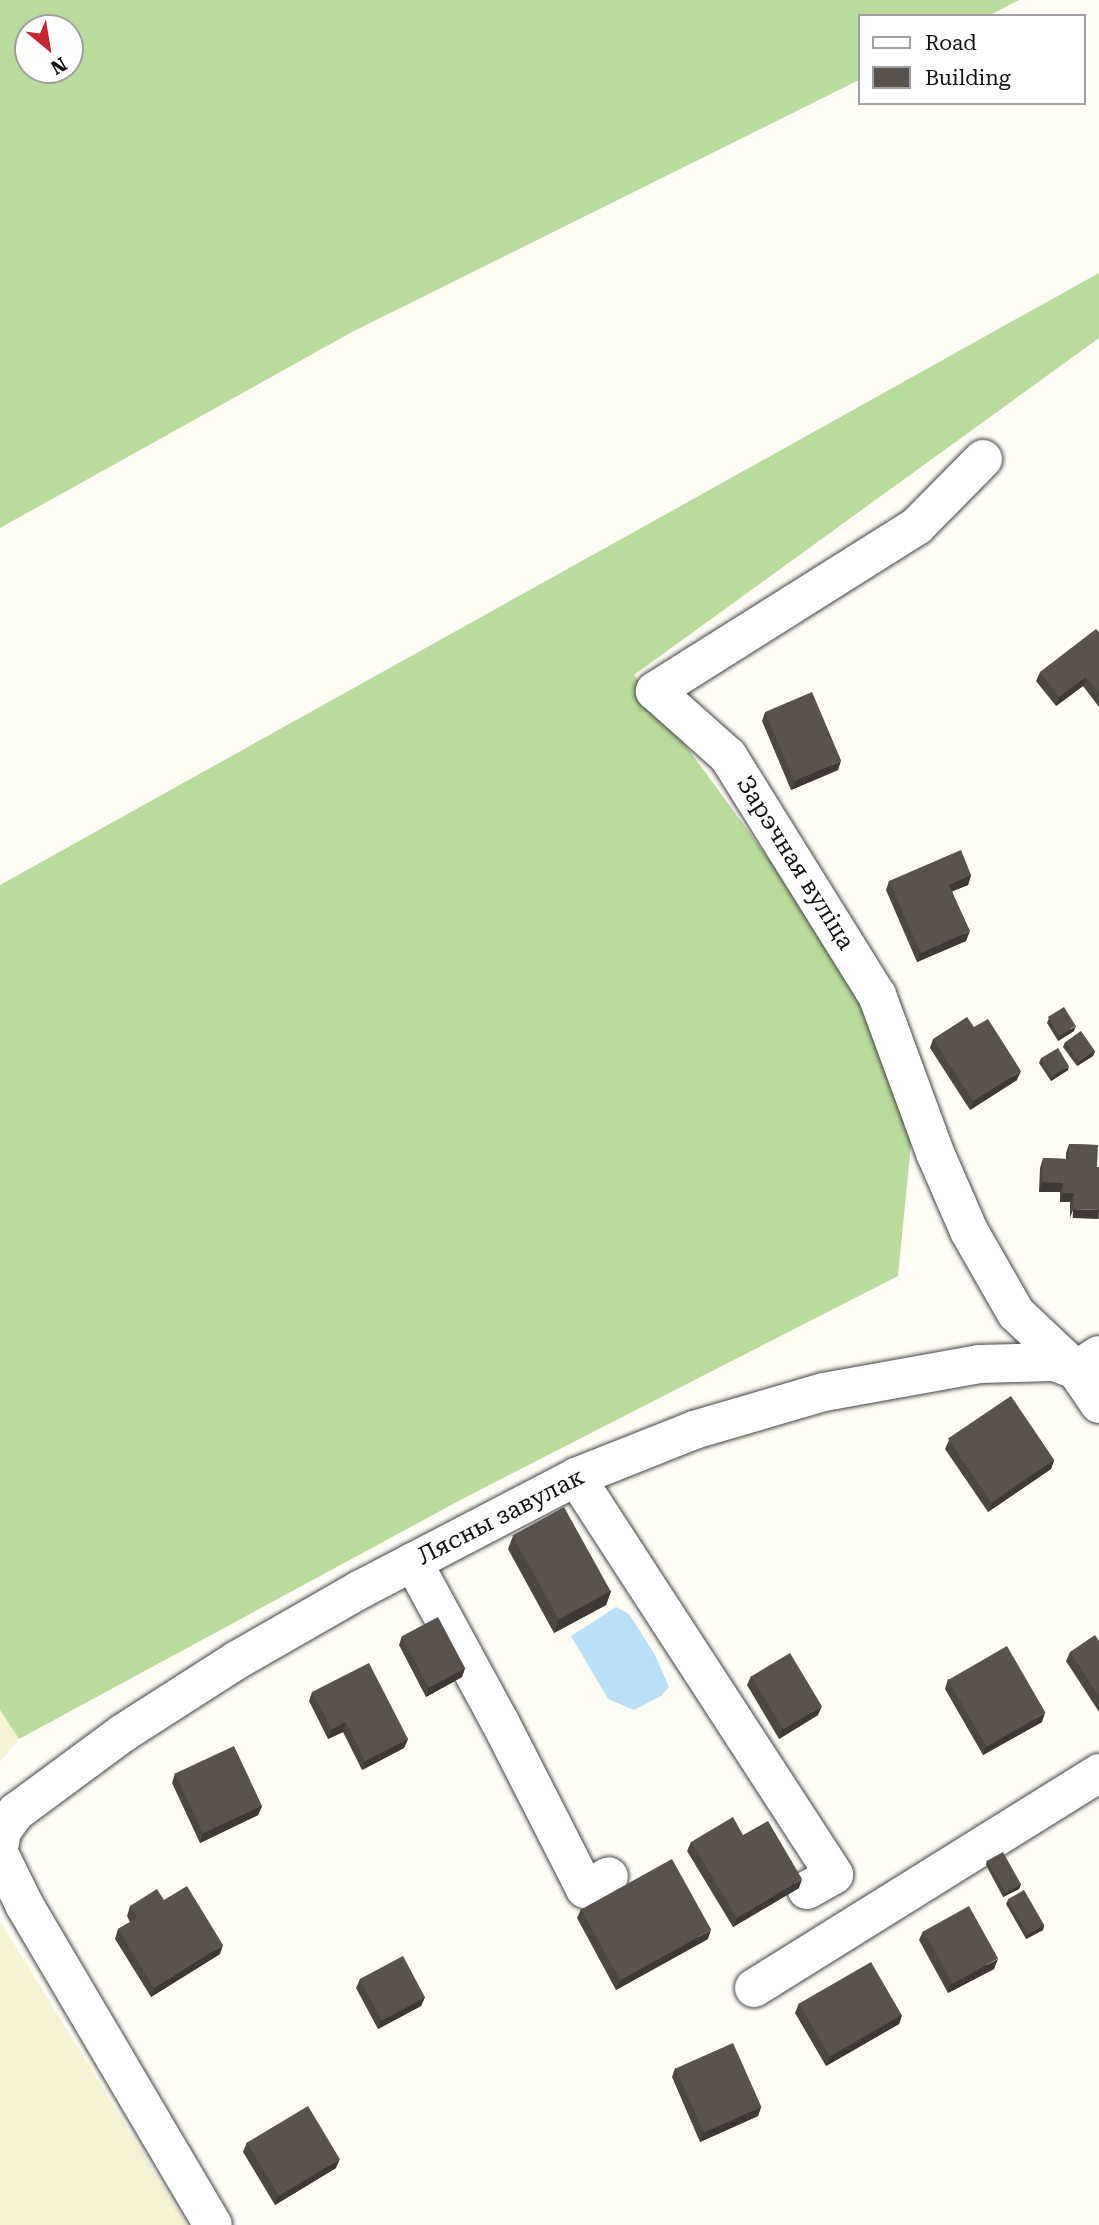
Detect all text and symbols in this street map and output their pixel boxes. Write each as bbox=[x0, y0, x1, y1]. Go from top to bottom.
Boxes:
north arrow bbox=[14, 14, 84, 84]
legend bbox=[858, 14, 1085, 105]
text: Road bbox=[925, 31, 977, 55]
text: N bbox=[47, 52, 71, 80]
text: Building bbox=[925, 66, 1011, 90]
street label: Зарэчная вуліца bbox=[730, 771, 860, 955]
street label: Лясны завулак bbox=[413, 1463, 589, 1571]

